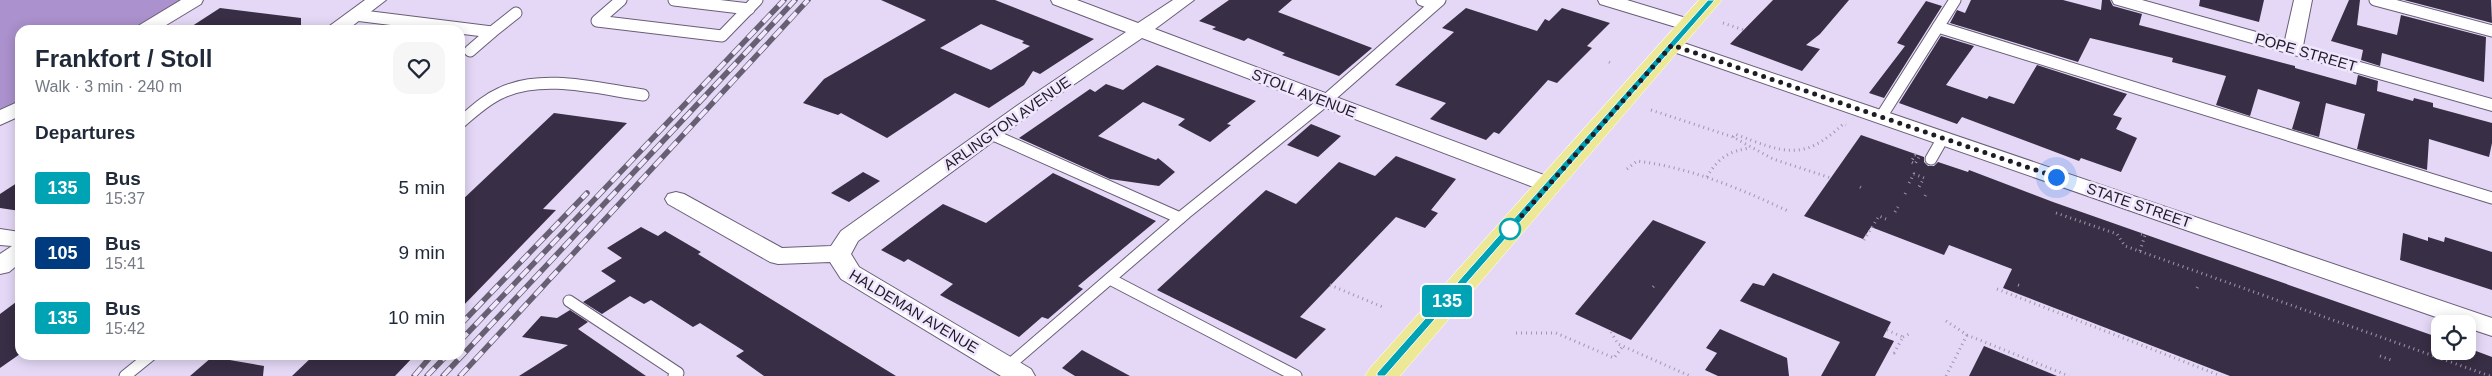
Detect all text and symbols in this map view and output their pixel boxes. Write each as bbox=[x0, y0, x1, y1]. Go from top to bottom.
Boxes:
street label: POPE STREET bbox=[2253, 29, 2359, 75]
button: heart bbox=[393, 42, 445, 94]
text: Frankfort / Stoll bbox=[35, 45, 212, 72]
street label: STOLL AVENUE bbox=[1249, 65, 1359, 121]
street label: ARLINGTON AVENUE bbox=[940, 73, 1074, 173]
text: Walk · 3 min · 240 m bbox=[35, 78, 182, 95]
text: Departures bbox=[35, 122, 135, 143]
your location bbox=[2044, 165, 2069, 190]
text: Bus bbox=[105, 168, 141, 189]
text: 5 min bbox=[399, 177, 445, 198]
text: 135 bbox=[47, 178, 78, 198]
street label: STATE STREET bbox=[2084, 179, 2194, 231]
text: 15:37 bbox=[105, 190, 145, 207]
unlabelled marker bbox=[1499, 218, 1521, 240]
text: Bus bbox=[105, 233, 141, 254]
text: 9 min bbox=[399, 242, 445, 263]
text: 105 bbox=[47, 243, 78, 263]
text: 15:41 bbox=[105, 255, 145, 272]
street label: HALDEMAN AVENUE bbox=[847, 266, 981, 356]
line badge: 135 bbox=[1418, 285, 1476, 317]
text: 135 bbox=[1432, 291, 1462, 311]
text: Bus bbox=[105, 298, 141, 319]
text: 10 min bbox=[388, 307, 445, 328]
text: 135 bbox=[47, 308, 78, 328]
map controls bbox=[2431, 315, 2476, 360]
button: locate bbox=[2431, 315, 2476, 360]
text: 15:42 bbox=[105, 320, 145, 337]

